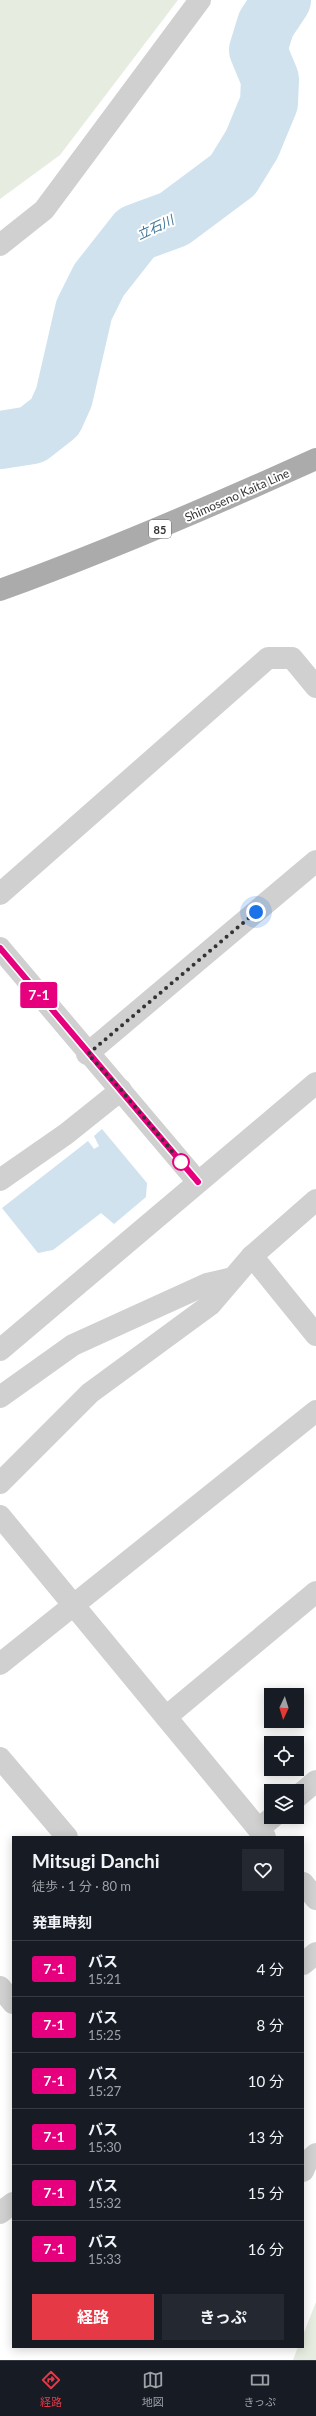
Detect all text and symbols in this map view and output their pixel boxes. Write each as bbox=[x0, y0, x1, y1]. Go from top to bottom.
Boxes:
water label: 立石川 bbox=[134, 211, 178, 242]
street label: Shimoseno Kaita Line bbox=[182, 465, 292, 525]
road number: 85 bbox=[149, 520, 171, 538]
your location bbox=[246, 902, 266, 922]
line badge: 7-1 bbox=[16, 982, 62, 1008]
text: 7-1 bbox=[28, 986, 50, 1003]
unlabelled marker bbox=[172, 1153, 190, 1171]
north arrow bbox=[264, 1688, 304, 1728]
map controls bbox=[264, 1688, 304, 1824]
button: locate bbox=[264, 1736, 304, 1776]
button: layers bbox=[264, 1784, 304, 1824]
text: Mitsugi Danchi bbox=[32, 1849, 160, 1872]
button: heart bbox=[242, 1849, 284, 1891]
text: 徒歩 · 1 分 · 80 m bbox=[32, 1878, 131, 1894]
text: 発車時刻 bbox=[32, 1913, 92, 1931]
text: バス bbox=[88, 1952, 118, 1970]
text: 7-1 bbox=[43, 1960, 65, 1977]
text: 4 分 bbox=[256, 1960, 284, 1978]
text: 15:21 bbox=[88, 1971, 121, 1987]
text: バス bbox=[88, 2008, 118, 2026]
text: 7-1 bbox=[43, 2016, 65, 2033]
text: 8 分 bbox=[256, 2016, 284, 2034]
text: 15:25 bbox=[88, 2027, 121, 2043]
text: バス bbox=[88, 2064, 118, 2082]
text: 7-1 bbox=[43, 2072, 65, 2089]
text: 10 分 bbox=[248, 2072, 284, 2090]
text: 15:27 bbox=[88, 2083, 121, 2099]
text: バス bbox=[88, 2120, 118, 2138]
text: 7-1 bbox=[43, 2128, 65, 2145]
text: 13 分 bbox=[248, 2128, 284, 2146]
text: 15:30 bbox=[88, 2139, 121, 2155]
text: バス bbox=[88, 2176, 118, 2194]
text: 7-1 bbox=[43, 2184, 65, 2201]
text: 15 分 bbox=[248, 2184, 284, 2202]
text: 15:32 bbox=[88, 2195, 121, 2211]
text: バス bbox=[88, 2232, 118, 2250]
text: 7-1 bbox=[43, 2240, 65, 2257]
text: 16 分 bbox=[248, 2240, 284, 2258]
text: 15:33 bbox=[88, 2251, 121, 2267]
button: 経路 bbox=[32, 2294, 154, 2340]
button: きっぷ bbox=[162, 2294, 284, 2340]
tab: 経路 bbox=[40, 2369, 62, 2409]
tab: 地図 bbox=[142, 2369, 164, 2409]
tab: きっぷ bbox=[244, 2369, 276, 2409]

